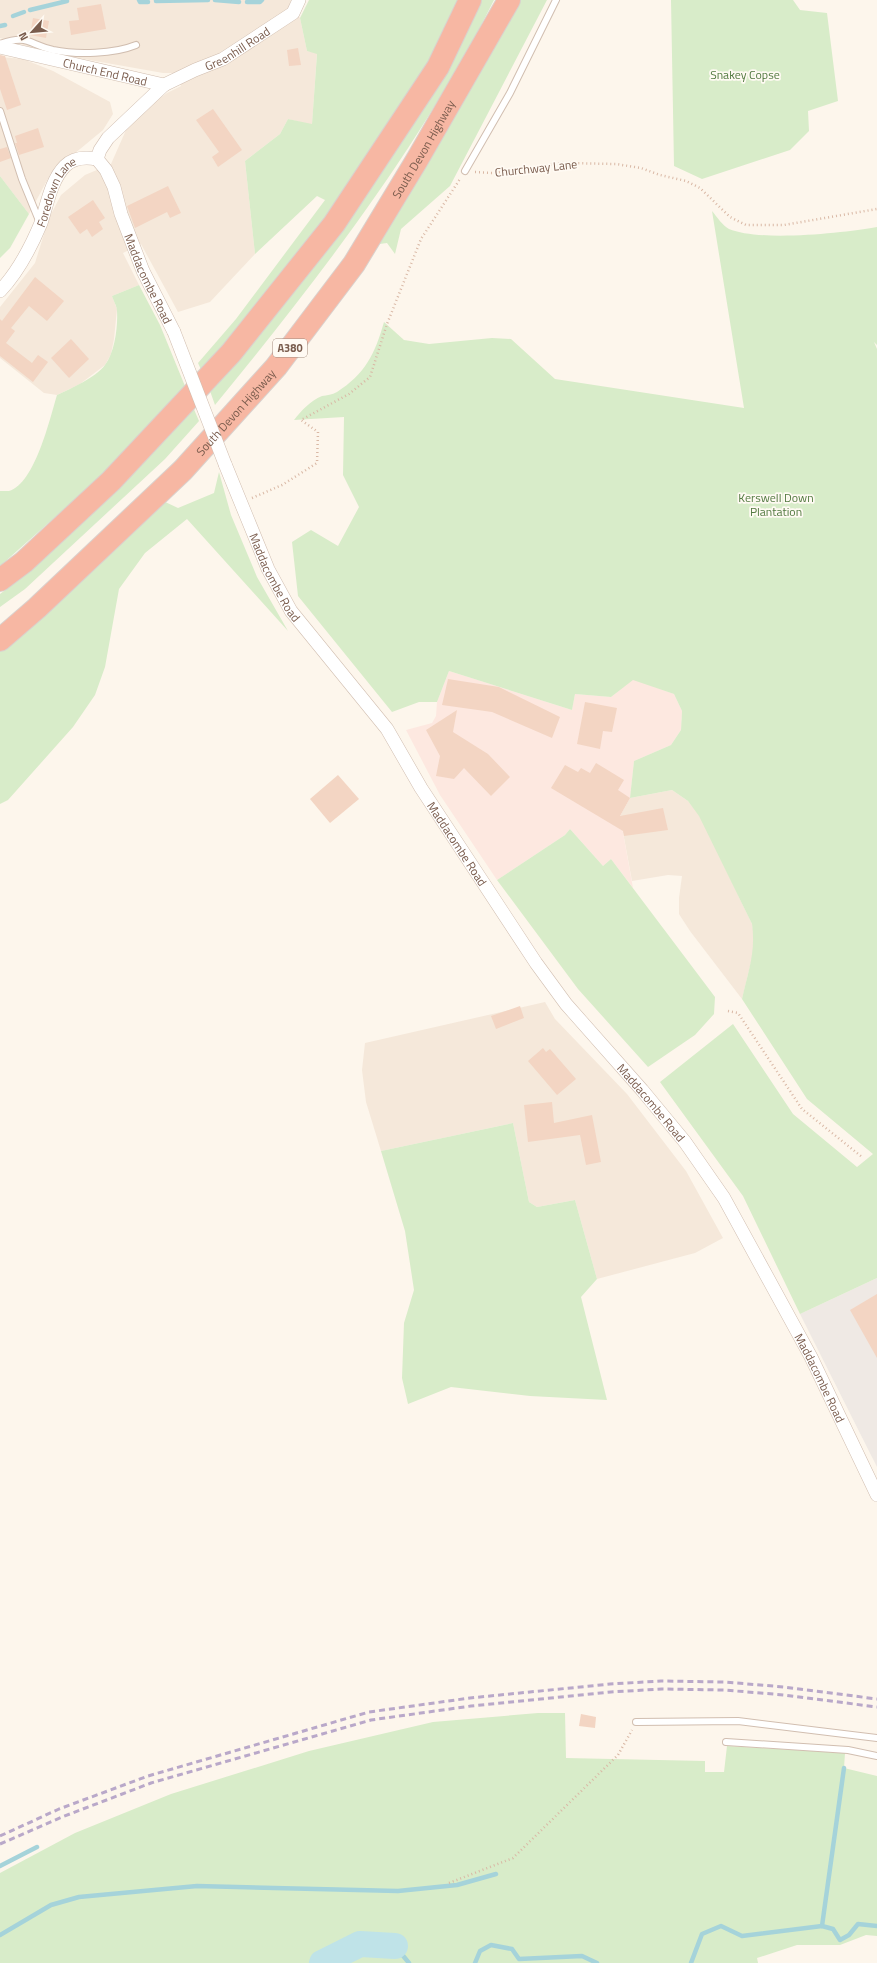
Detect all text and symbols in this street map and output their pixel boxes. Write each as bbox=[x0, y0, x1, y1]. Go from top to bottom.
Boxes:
north arrow bbox=[12, 12, 52, 52]
street label: Greenhill Road bbox=[202, 21, 273, 75]
text: N bbox=[14, 30, 32, 44]
street label: Church End Road bbox=[61, 52, 149, 90]
park label: Snakey Copse bbox=[710, 65, 780, 84]
street label: South Devon Highway bbox=[387, 96, 459, 202]
street label: Foredown Lane bbox=[31, 151, 79, 230]
street label: Churchway Lane bbox=[494, 154, 578, 182]
street label: Maddacombe Road bbox=[120, 231, 178, 327]
road number: A380 bbox=[273, 339, 307, 357]
street label: South Devon Highway bbox=[191, 364, 280, 460]
park label: Kerswell Down Plantation bbox=[738, 488, 814, 521]
street label: Maddacombe Road bbox=[245, 530, 306, 626]
street label: Maddacombe Road bbox=[423, 798, 492, 889]
street label: Maddacombe Road bbox=[613, 1059, 690, 1146]
street label: Maddacombe Road bbox=[790, 1329, 850, 1425]

